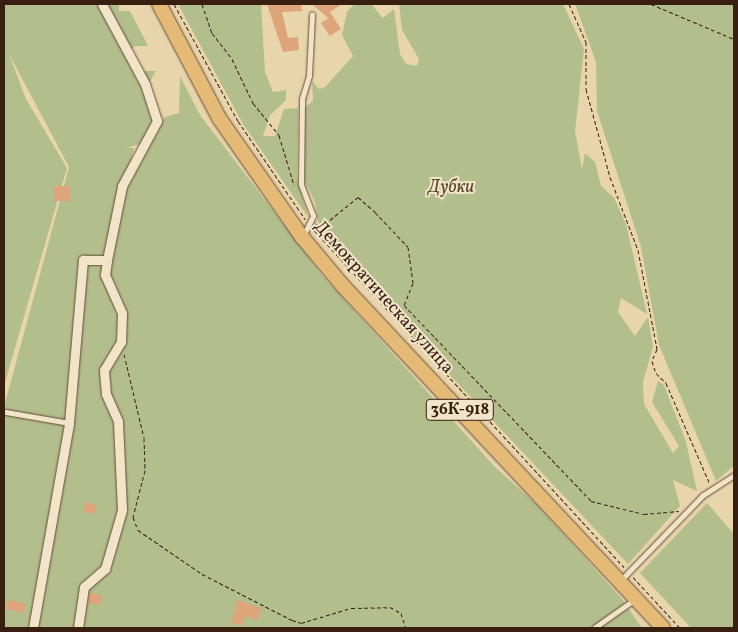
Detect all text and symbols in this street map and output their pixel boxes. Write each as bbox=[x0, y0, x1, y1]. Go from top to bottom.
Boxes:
park label: Дубки bbox=[428, 177, 474, 199]
street label: Демократическая улица bbox=[308, 217, 458, 379]
road number: 36К-918 bbox=[425, 396, 495, 424]

